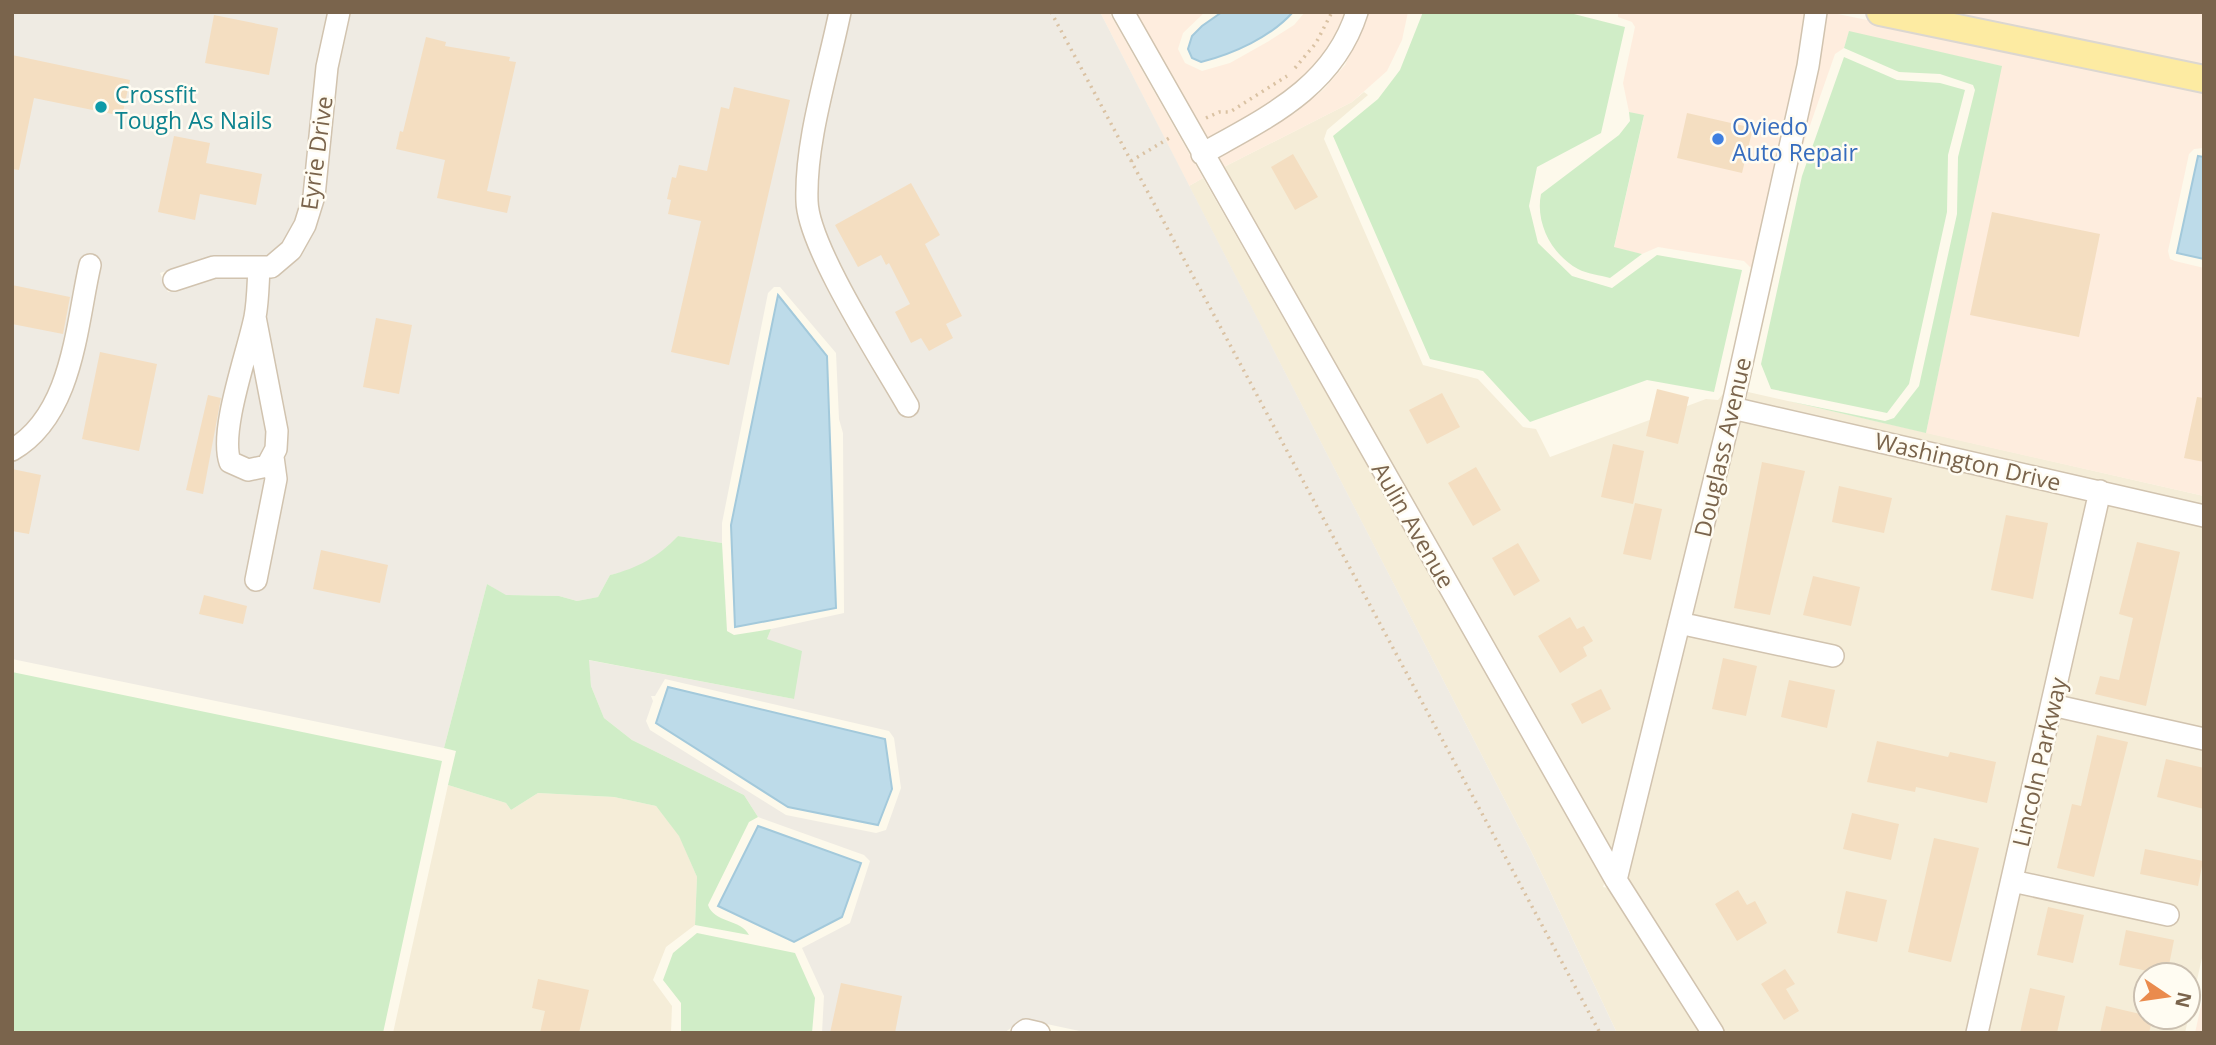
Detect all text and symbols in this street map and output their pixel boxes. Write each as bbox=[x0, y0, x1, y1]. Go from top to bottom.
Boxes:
place label: Crossfit Tough As Nails bbox=[115, 78, 272, 136]
street label: Eyrie Drive bbox=[292, 94, 340, 212]
marker: Crossfit Tough As Nails bbox=[93, 99, 109, 115]
place label: Oviedo Auto Repair bbox=[1732, 110, 1858, 168]
marker: Oviedo Auto Repair bbox=[1710, 131, 1726, 147]
street label: Douglass Avenue bbox=[1686, 354, 1758, 540]
street label: Washington Drive bbox=[1872, 424, 2064, 498]
street label: Aulin Avenue bbox=[1365, 456, 1463, 594]
street label: Lincoln Parkway bbox=[2004, 674, 2074, 850]
north arrow bbox=[2132, 961, 2202, 1031]
text: N bbox=[2169, 989, 2198, 1010]

